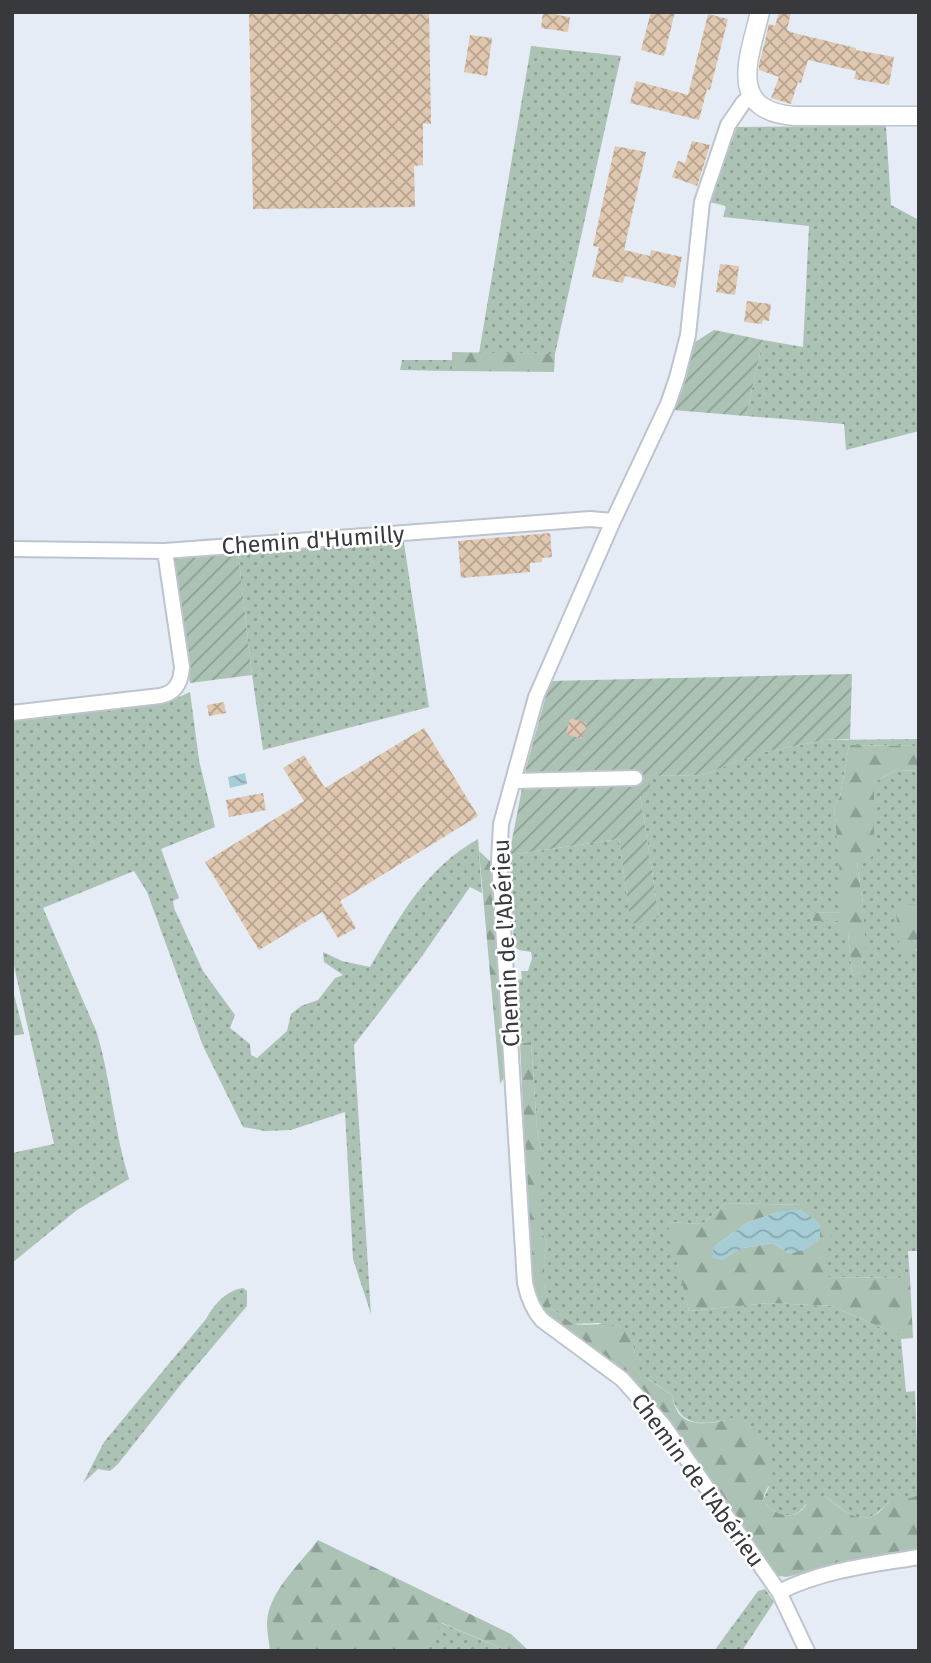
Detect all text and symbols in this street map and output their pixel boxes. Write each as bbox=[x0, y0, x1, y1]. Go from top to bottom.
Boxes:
street label: Chemin d'Humilly bbox=[221, 520, 406, 560]
street label: Chemin de l'Abérieu bbox=[487, 838, 525, 1048]
street label: Chemin de l'Abérieu bbox=[625, 1388, 771, 1572]

